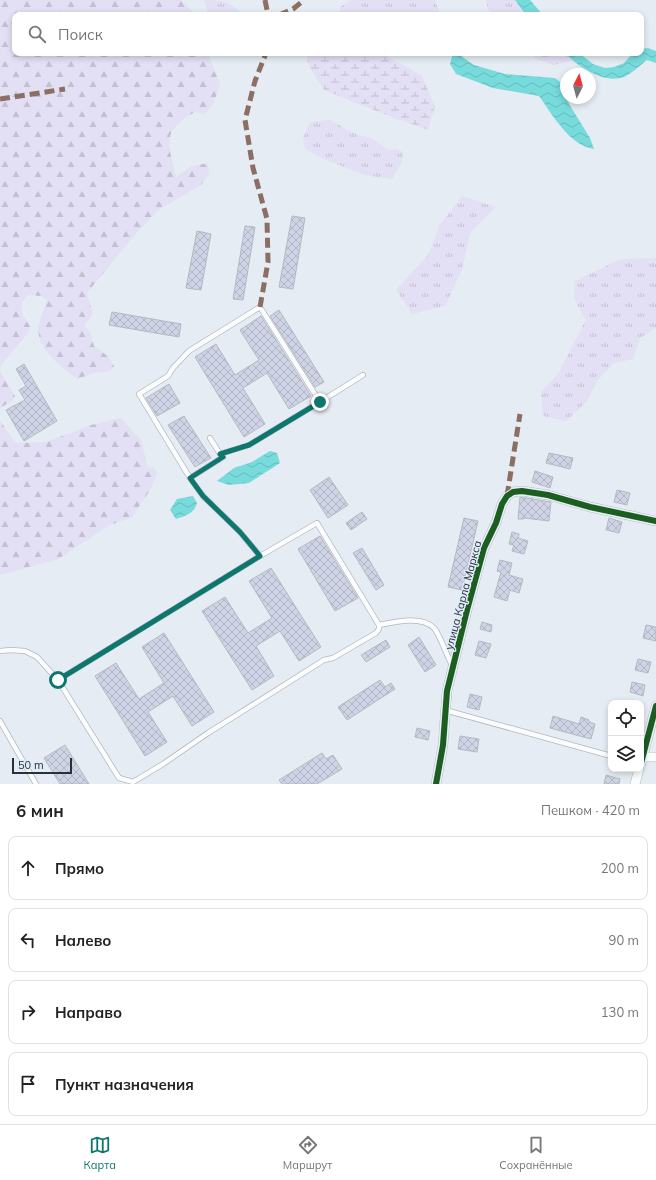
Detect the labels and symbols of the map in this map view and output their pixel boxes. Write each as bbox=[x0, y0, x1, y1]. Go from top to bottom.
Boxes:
north arrow bbox=[560, 68, 596, 104]
route end bbox=[311, 393, 329, 411]
street label: улица Карла Маркса bbox=[442, 539, 484, 651]
route start bbox=[49, 671, 67, 689]
scale bar bbox=[12, 756, 72, 775]

